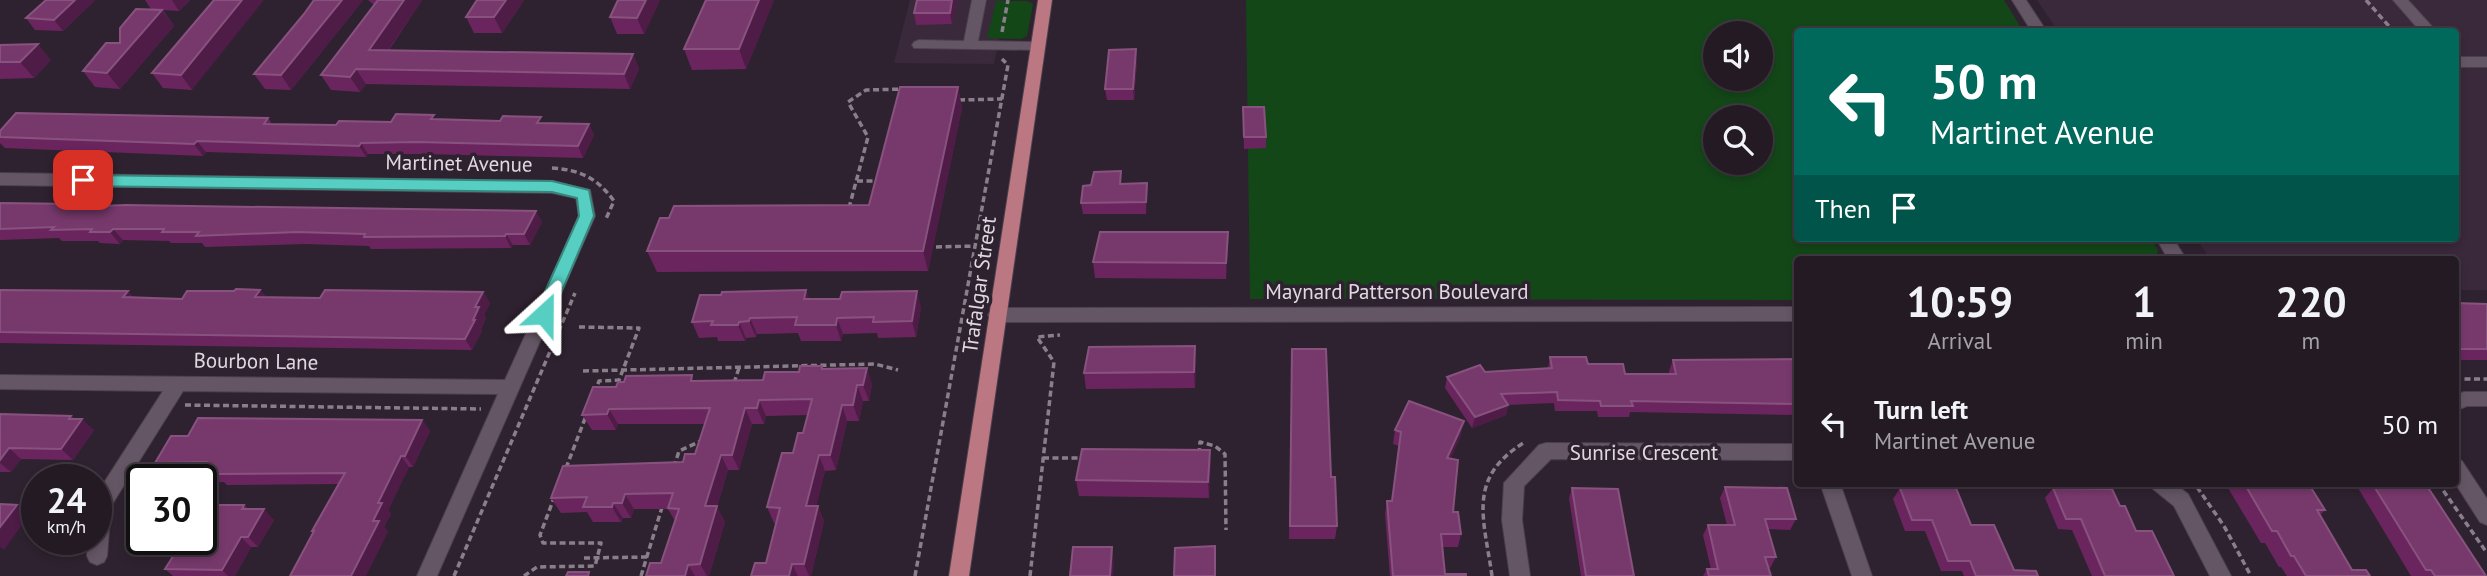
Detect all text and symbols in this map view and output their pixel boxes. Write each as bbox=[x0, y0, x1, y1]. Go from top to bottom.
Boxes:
map controls bbox=[1703, 21, 1773, 175]
button: sound bbox=[1703, 21, 1773, 91]
text: 50 m bbox=[1930, 49, 2037, 113]
icon: left bbox=[1815, 56, 1906, 147]
button: search bbox=[1703, 105, 1773, 175]
text: Martinet Avenue bbox=[1930, 111, 2155, 153]
street label: Martinet Avenue bbox=[385, 148, 533, 178]
pin bbox=[53, 150, 113, 210]
icon: arrive bbox=[64, 161, 102, 199]
icon: arrive bbox=[1885, 189, 1923, 227]
text: Then bbox=[1815, 192, 1871, 225]
street label: Trafalgar Street bbox=[956, 215, 1002, 355]
text: 10:59 bbox=[1906, 274, 2013, 329]
text: 1 bbox=[2132, 274, 2156, 329]
text: 220 bbox=[2275, 274, 2347, 329]
position arrow bbox=[507, 277, 581, 351]
street label: Maynard Patterson Boulevard bbox=[1265, 278, 1529, 305]
text: Arrival bbox=[1927, 326, 1992, 355]
text: min bbox=[2125, 326, 2163, 355]
text: m bbox=[2302, 326, 2320, 355]
street label: Bourbon Lane bbox=[193, 346, 319, 376]
text: Turn left bbox=[1874, 393, 1968, 426]
icon: left bbox=[1815, 405, 1853, 443]
text: 50 m bbox=[2382, 408, 2438, 441]
text: Martinet Avenue bbox=[1874, 426, 2035, 455]
street label: Sunrise Crescent bbox=[1570, 439, 1718, 466]
speed limit sign: 30 bbox=[126, 464, 217, 555]
text: 24 bbox=[47, 477, 86, 523]
text: km/h bbox=[47, 515, 86, 538]

